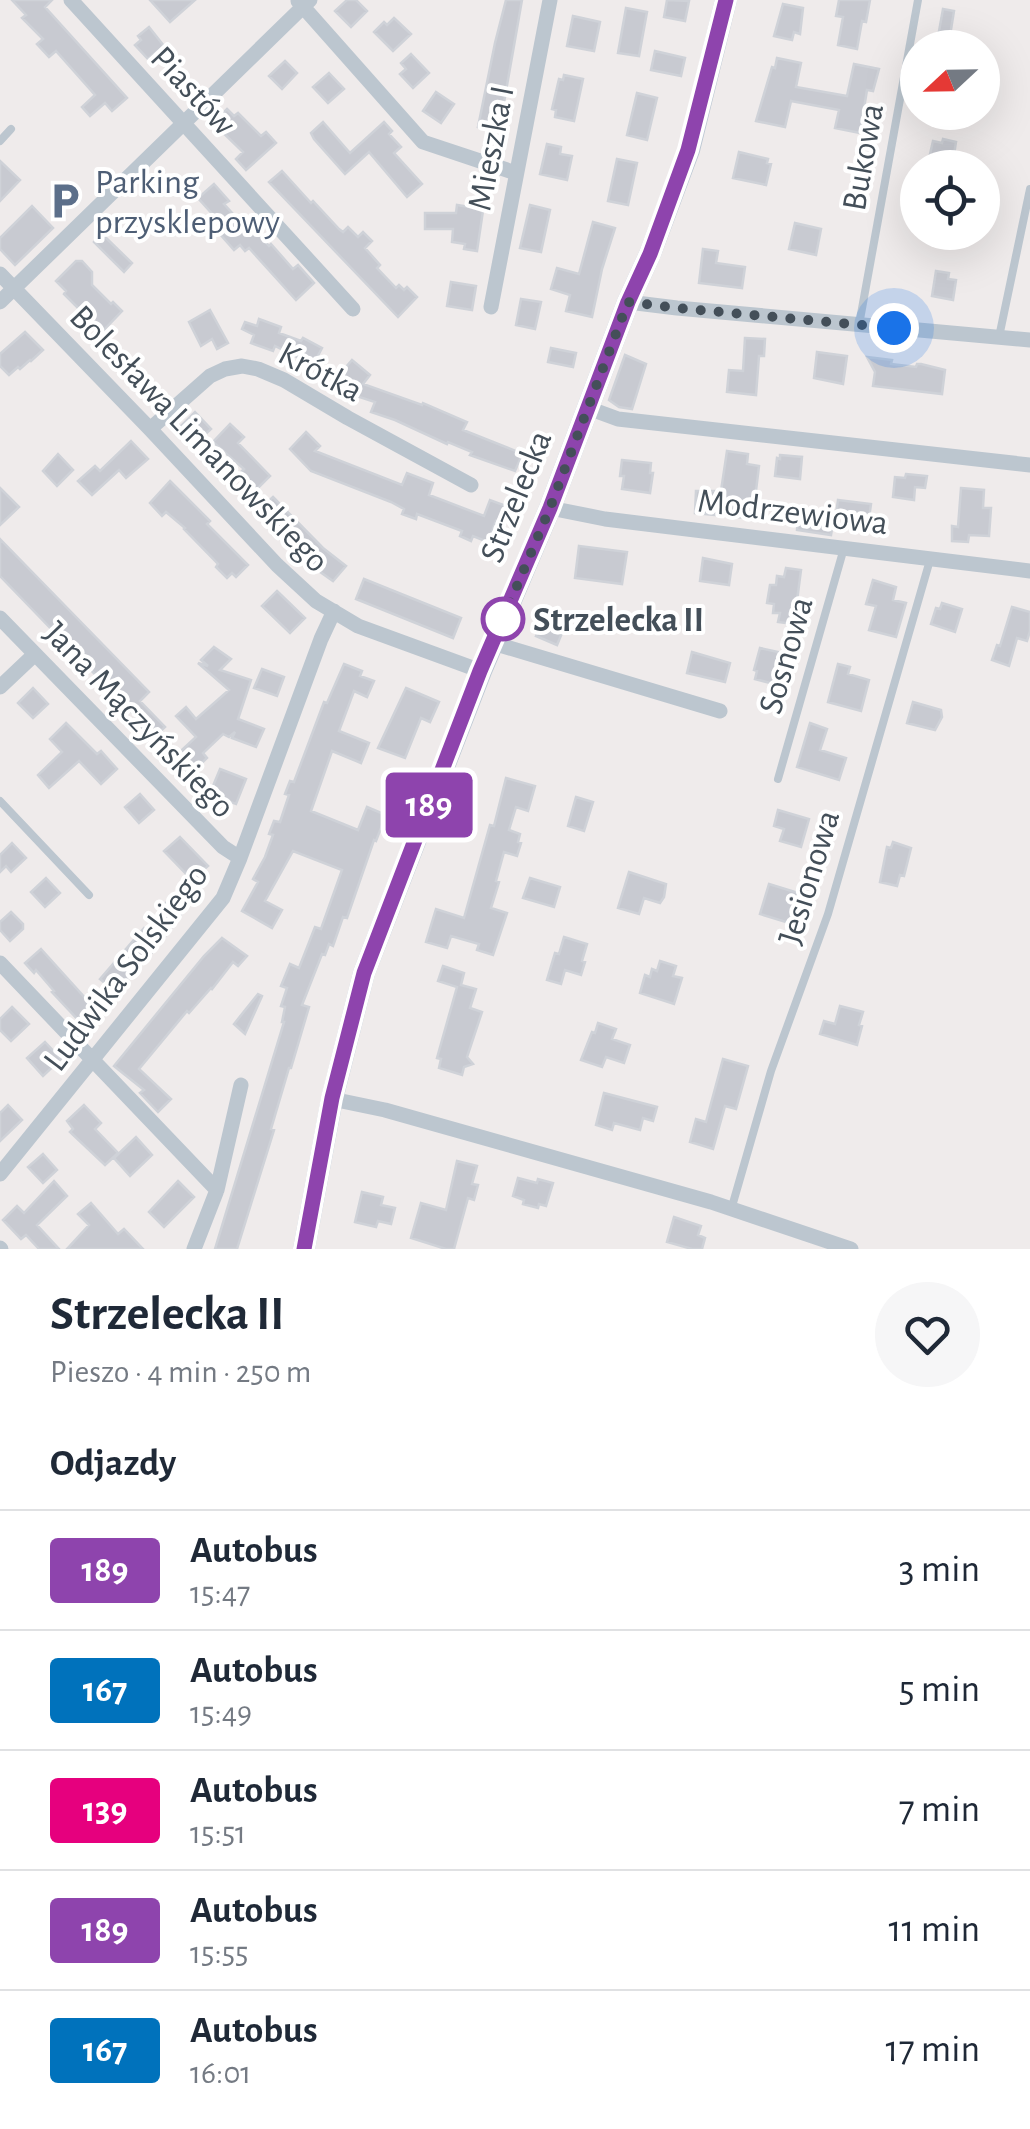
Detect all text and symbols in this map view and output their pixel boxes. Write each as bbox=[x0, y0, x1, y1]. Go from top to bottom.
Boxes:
north arrow bbox=[900, 30, 1000, 130]
map controls bbox=[900, 30, 1000, 250]
street label: Piastów bbox=[144, 40, 242, 142]
street label: Mieszka I bbox=[462, 83, 521, 214]
street label: Bukowa bbox=[837, 101, 890, 213]
button: locate bbox=[900, 150, 1000, 250]
place label: Parking przysklepowy bbox=[95, 165, 280, 240]
parking icon: Parking przysklepowy bbox=[44, 180, 86, 222]
street label: Bolesława Limanowskiego bbox=[63, 299, 335, 579]
your location bbox=[869, 303, 919, 353]
street label: Krótka bbox=[272, 336, 368, 409]
street label: Strzelecka bbox=[474, 426, 559, 567]
street label: Modrzewiowa bbox=[696, 483, 890, 542]
street label: Sosnowa bbox=[753, 593, 820, 718]
marker: Strzelecka II bbox=[482, 598, 524, 640]
place label: Strzelecka II bbox=[533, 603, 704, 638]
street label: Jana Mączyńskiego bbox=[37, 615, 241, 825]
line badge: 189 bbox=[372, 772, 486, 838]
text: 189 bbox=[406, 788, 452, 823]
street label: Jesionowa bbox=[772, 806, 846, 949]
street label: Ludwika Solskiego bbox=[37, 858, 215, 1078]
button: heart bbox=[875, 1282, 980, 1387]
text: Strzelecka II bbox=[50, 1291, 285, 1339]
text: Pieszo · 4 min · 250 m bbox=[50, 1356, 311, 1388]
text: Odjazdy bbox=[50, 1445, 176, 1483]
text: Autobus bbox=[190, 1532, 318, 1570]
text: 3 min bbox=[899, 1551, 980, 1589]
text: 189 bbox=[82, 1553, 128, 1588]
text: 15:47 bbox=[190, 1577, 250, 1609]
text: Autobus bbox=[190, 1652, 318, 1690]
text: 5 min bbox=[899, 1671, 980, 1709]
text: 167 bbox=[83, 1673, 127, 1708]
text: 15:49 bbox=[190, 1697, 252, 1729]
text: Autobus bbox=[190, 1772, 318, 1810]
text: 7 min bbox=[899, 1791, 980, 1829]
text: 139 bbox=[83, 1793, 127, 1828]
text: 15:51 bbox=[190, 1817, 246, 1849]
text: Autobus bbox=[190, 1892, 318, 1930]
text: 11 min bbox=[888, 1911, 980, 1949]
text: 189 bbox=[82, 1913, 128, 1948]
text: 15:55 bbox=[190, 1937, 248, 1969]
text: Autobus bbox=[190, 2012, 318, 2050]
text: 17 min bbox=[886, 2031, 980, 2069]
text: 167 bbox=[83, 2033, 127, 2068]
text: 16:01 bbox=[190, 2057, 251, 2089]

